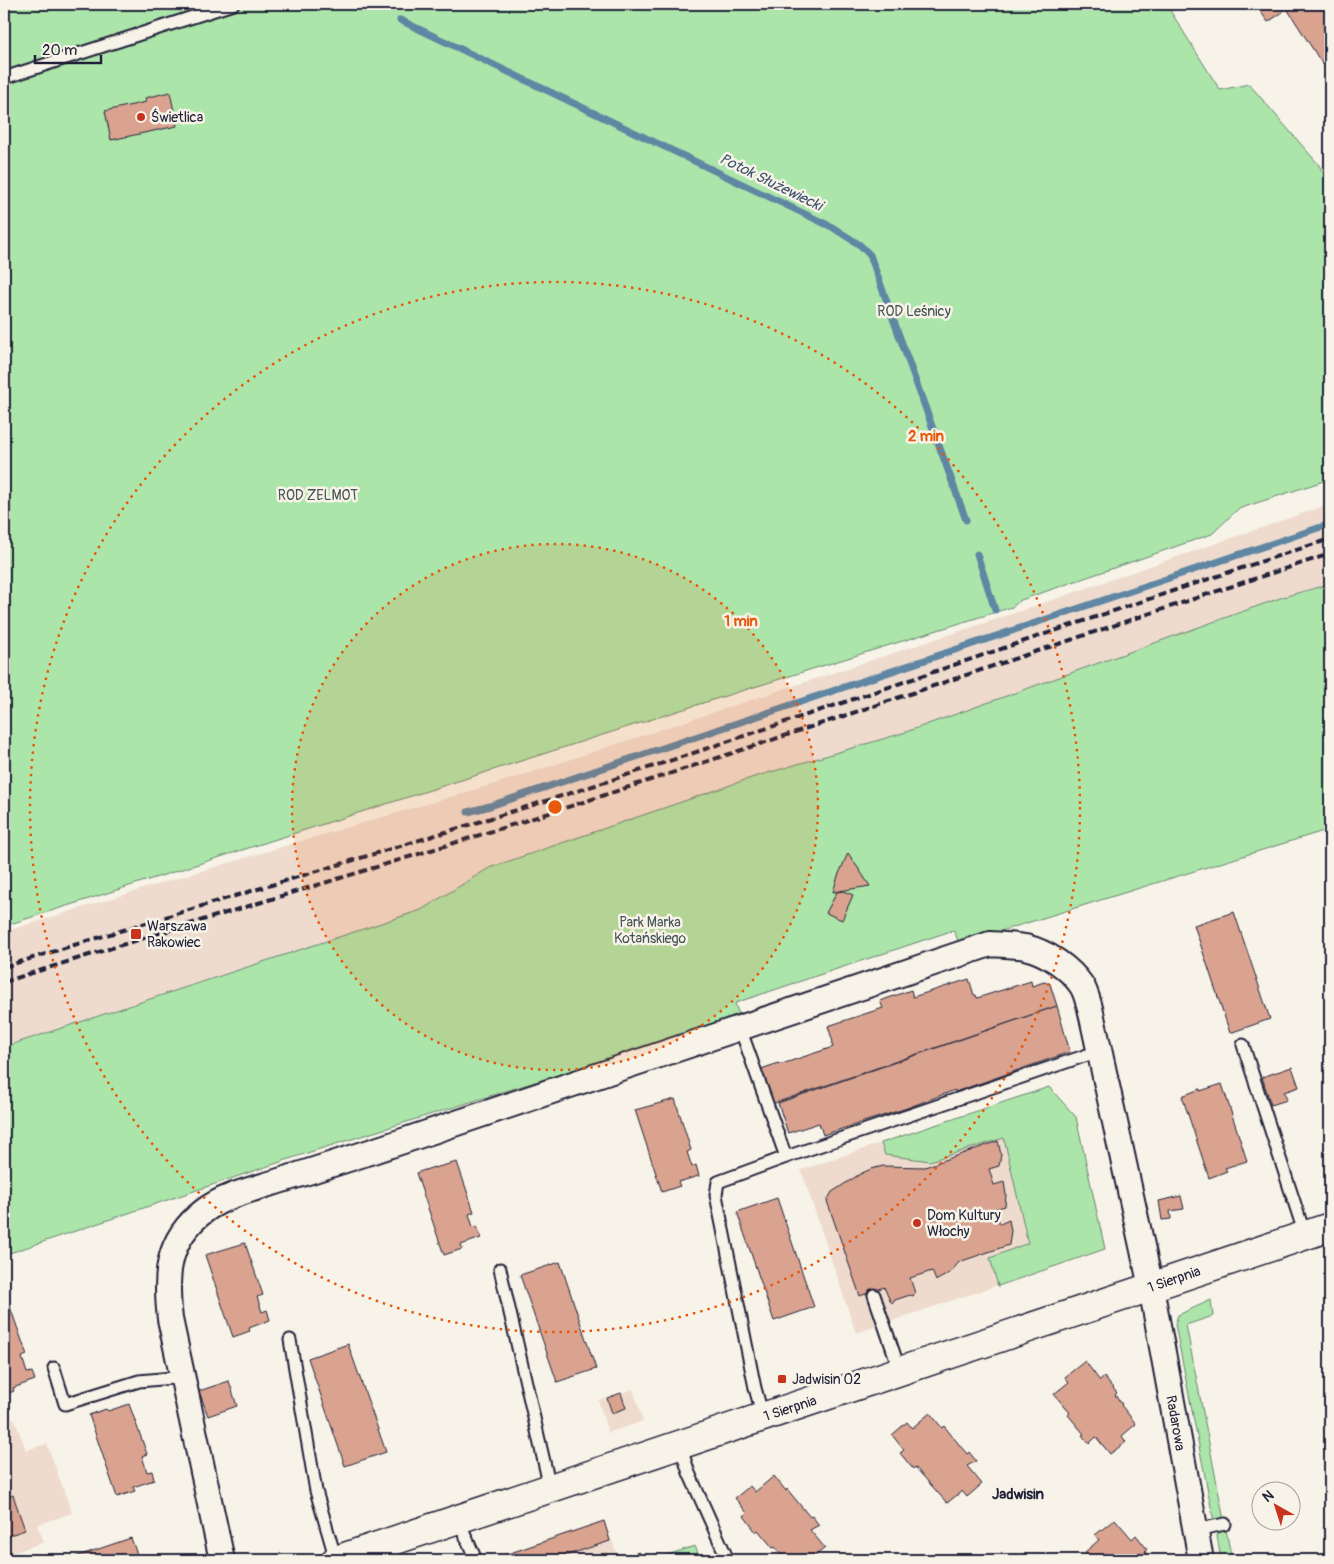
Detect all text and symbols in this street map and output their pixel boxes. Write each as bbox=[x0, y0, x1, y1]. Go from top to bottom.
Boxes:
scale bar bbox=[35, 32, 101, 64]
text: 20 m bbox=[42, 41, 77, 60]
place label: Świetlica bbox=[151, 108, 203, 126]
marker: Świetlica bbox=[135, 111, 147, 123]
water label: Potok Służewiecki bbox=[716, 149, 827, 217]
park label: ROD Leśnicy bbox=[877, 303, 951, 320]
text: 2 min bbox=[908, 427, 944, 446]
park label: ROD ZELMOT bbox=[278, 487, 358, 504]
text: 1 min bbox=[724, 612, 758, 631]
centre of rings bbox=[546, 798, 564, 816]
park label: Park Marka Kotańskiego bbox=[614, 914, 687, 947]
place label: Warszawa Rakowiec bbox=[147, 918, 207, 951]
marker: Warszawa Rakowiec bbox=[129, 927, 143, 941]
place label: Dom Kultury Włochy bbox=[927, 1207, 1001, 1240]
marker: Dom Kultury Włochy bbox=[911, 1217, 923, 1229]
street label: 1 Sierpnia bbox=[1146, 1263, 1203, 1296]
place label: Jadwisin 02 bbox=[792, 1371, 861, 1388]
marker: Jadwisin 02 bbox=[776, 1373, 788, 1385]
street label: 1 Sierpnia bbox=[762, 1392, 819, 1425]
street label: Radarowa bbox=[1162, 1394, 1189, 1452]
north arrow bbox=[1252, 1482, 1302, 1532]
district label: Jadwisin bbox=[992, 1485, 1045, 1504]
text: N bbox=[1259, 1487, 1277, 1506]

